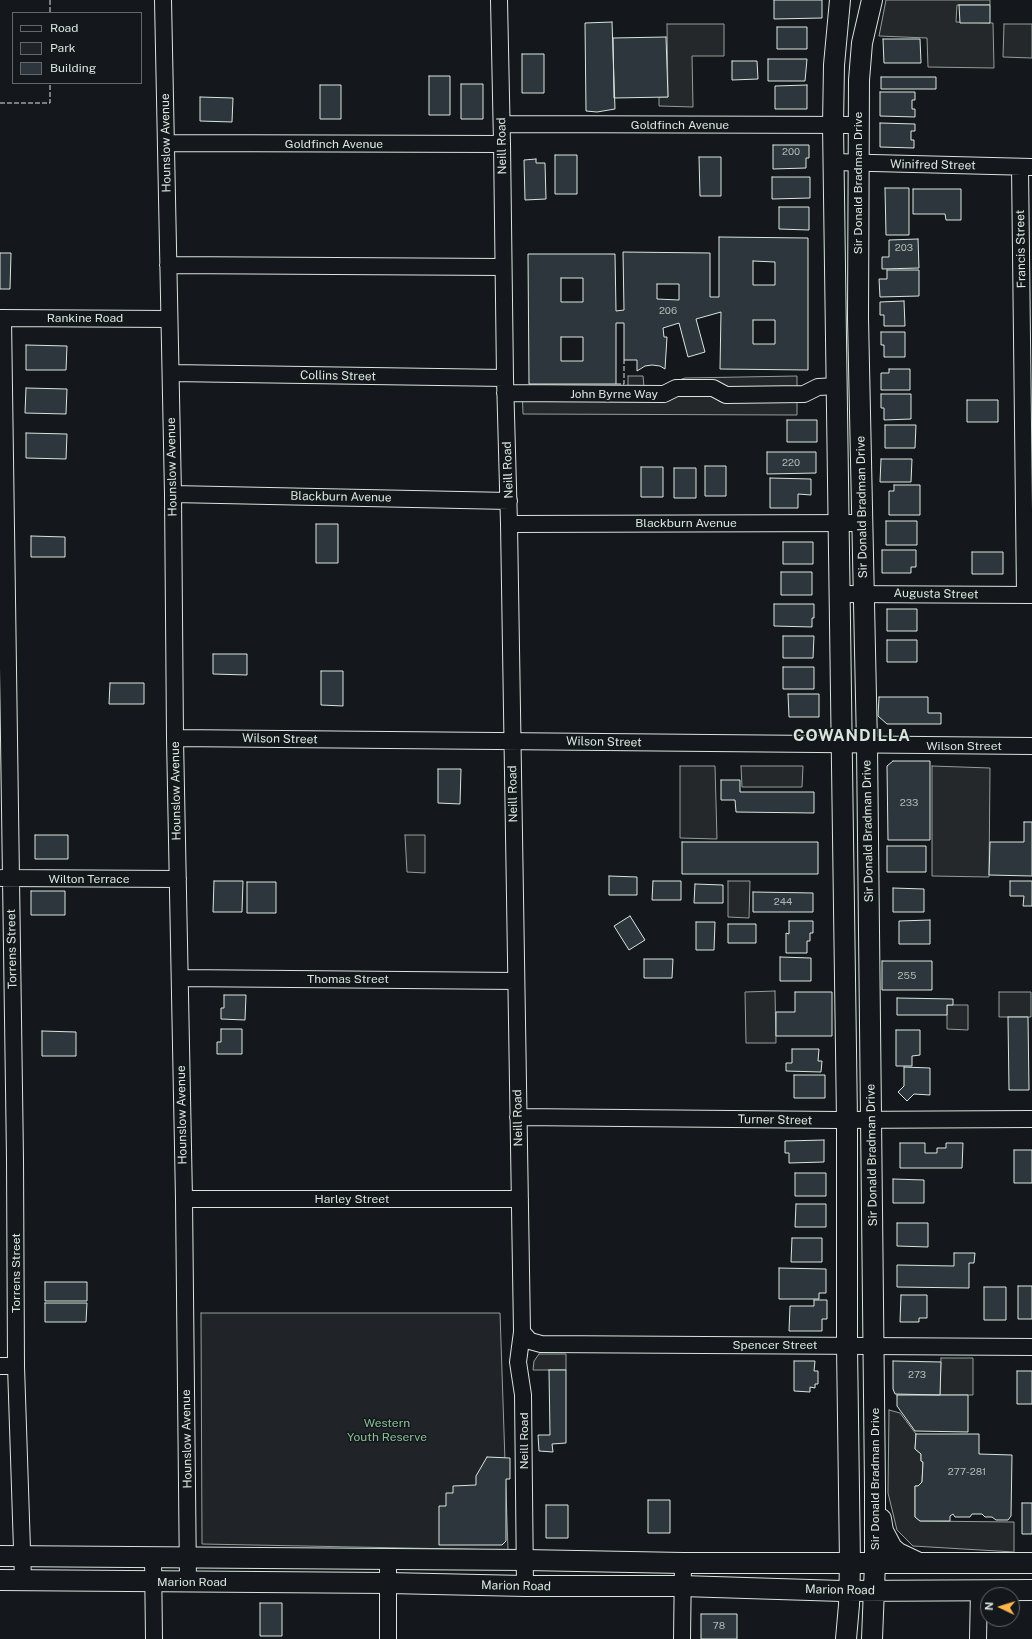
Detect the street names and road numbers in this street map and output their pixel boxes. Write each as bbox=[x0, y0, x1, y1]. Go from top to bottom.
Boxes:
street label: Hounslow Avenue bbox=[158, 93, 174, 193]
street label: Sir Donald Bradman Drive bbox=[851, 112, 865, 254]
street label: Neill Road bbox=[494, 117, 510, 175]
street label: Goldfinch Avenue bbox=[631, 118, 729, 132]
street label: Goldfinch Avenue bbox=[285, 137, 383, 151]
street label: Winifred Street bbox=[890, 157, 976, 173]
street label: Francis Street bbox=[1013, 210, 1029, 288]
street label: Rankine Road bbox=[47, 311, 123, 325]
street label: Collins Street bbox=[300, 368, 376, 384]
street label: John Byrne Way bbox=[570, 387, 658, 401]
street label: Hounslow Avenue bbox=[164, 417, 180, 517]
street label: Sir Donald Bradman Drive bbox=[854, 436, 870, 578]
street label: Neill Road bbox=[500, 441, 516, 499]
street label: Blackburn Avenue bbox=[290, 489, 392, 505]
street label: Blackburn Avenue bbox=[635, 516, 737, 530]
street label: Augusta Street bbox=[893, 586, 979, 602]
street label: Wilson Street bbox=[242, 731, 318, 747]
street label: Wilson Street bbox=[566, 734, 642, 750]
street label: Wilson Street bbox=[926, 739, 1002, 753]
street label: Hounslow Avenue bbox=[168, 741, 184, 841]
street label: Sir Donald Bradman Drive bbox=[860, 760, 876, 902]
street label: Neill Road bbox=[505, 765, 521, 823]
street label: Wilton Terrace bbox=[49, 872, 129, 886]
street label: Torrens Street bbox=[4, 909, 20, 989]
street label: Thomas Street bbox=[307, 972, 389, 986]
street label: Hounslow Avenue bbox=[174, 1065, 190, 1165]
street label: Sir Donald Bradman Drive bbox=[864, 1084, 880, 1226]
street label: Neill Road bbox=[510, 1089, 526, 1147]
street label: Turner Street bbox=[738, 1112, 812, 1128]
street label: Harley Street bbox=[315, 1192, 389, 1206]
street label: Torrens Street bbox=[9, 1233, 23, 1313]
street label: Spencer Street bbox=[733, 1338, 817, 1352]
street label: Hounslow Avenue bbox=[179, 1389, 195, 1489]
street label: Sir Donald Bradman Drive bbox=[868, 1408, 882, 1550]
street label: Neill Road bbox=[517, 1412, 531, 1470]
street label: Marion Road bbox=[157, 1575, 227, 1589]
street label: Marion Road bbox=[481, 1578, 551, 1594]
street label: Marion Road bbox=[805, 1582, 875, 1598]

